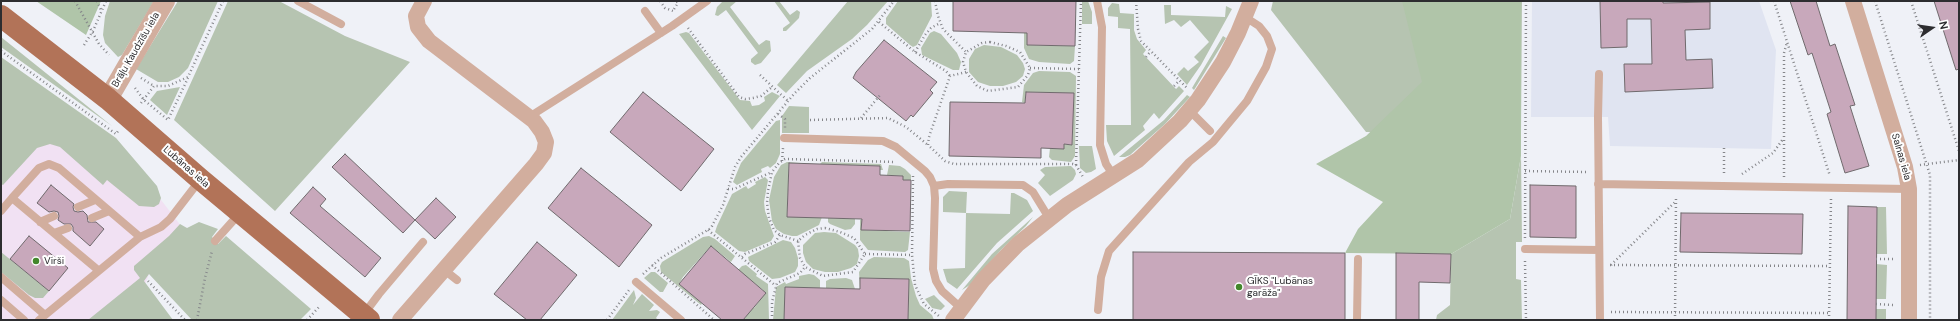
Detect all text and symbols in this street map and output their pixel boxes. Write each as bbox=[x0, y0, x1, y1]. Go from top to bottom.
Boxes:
north arrow bbox=[1912, 8, 1952, 48]
street label: Brāļu Kaudzīšu iela bbox=[110, 10, 162, 90]
text: N bbox=[1936, 20, 1951, 31]
street label: Salnas iela bbox=[1889, 132, 1913, 182]
street label: Lubānas iela bbox=[160, 144, 212, 190]
place label: Virši bbox=[44, 255, 64, 267]
marker: Virši bbox=[31, 256, 41, 266]
place label: GĪKS "Lubānas garāža" bbox=[1247, 275, 1313, 298]
marker: GĪKS "Lubānas garāža" bbox=[1234, 282, 1244, 292]

